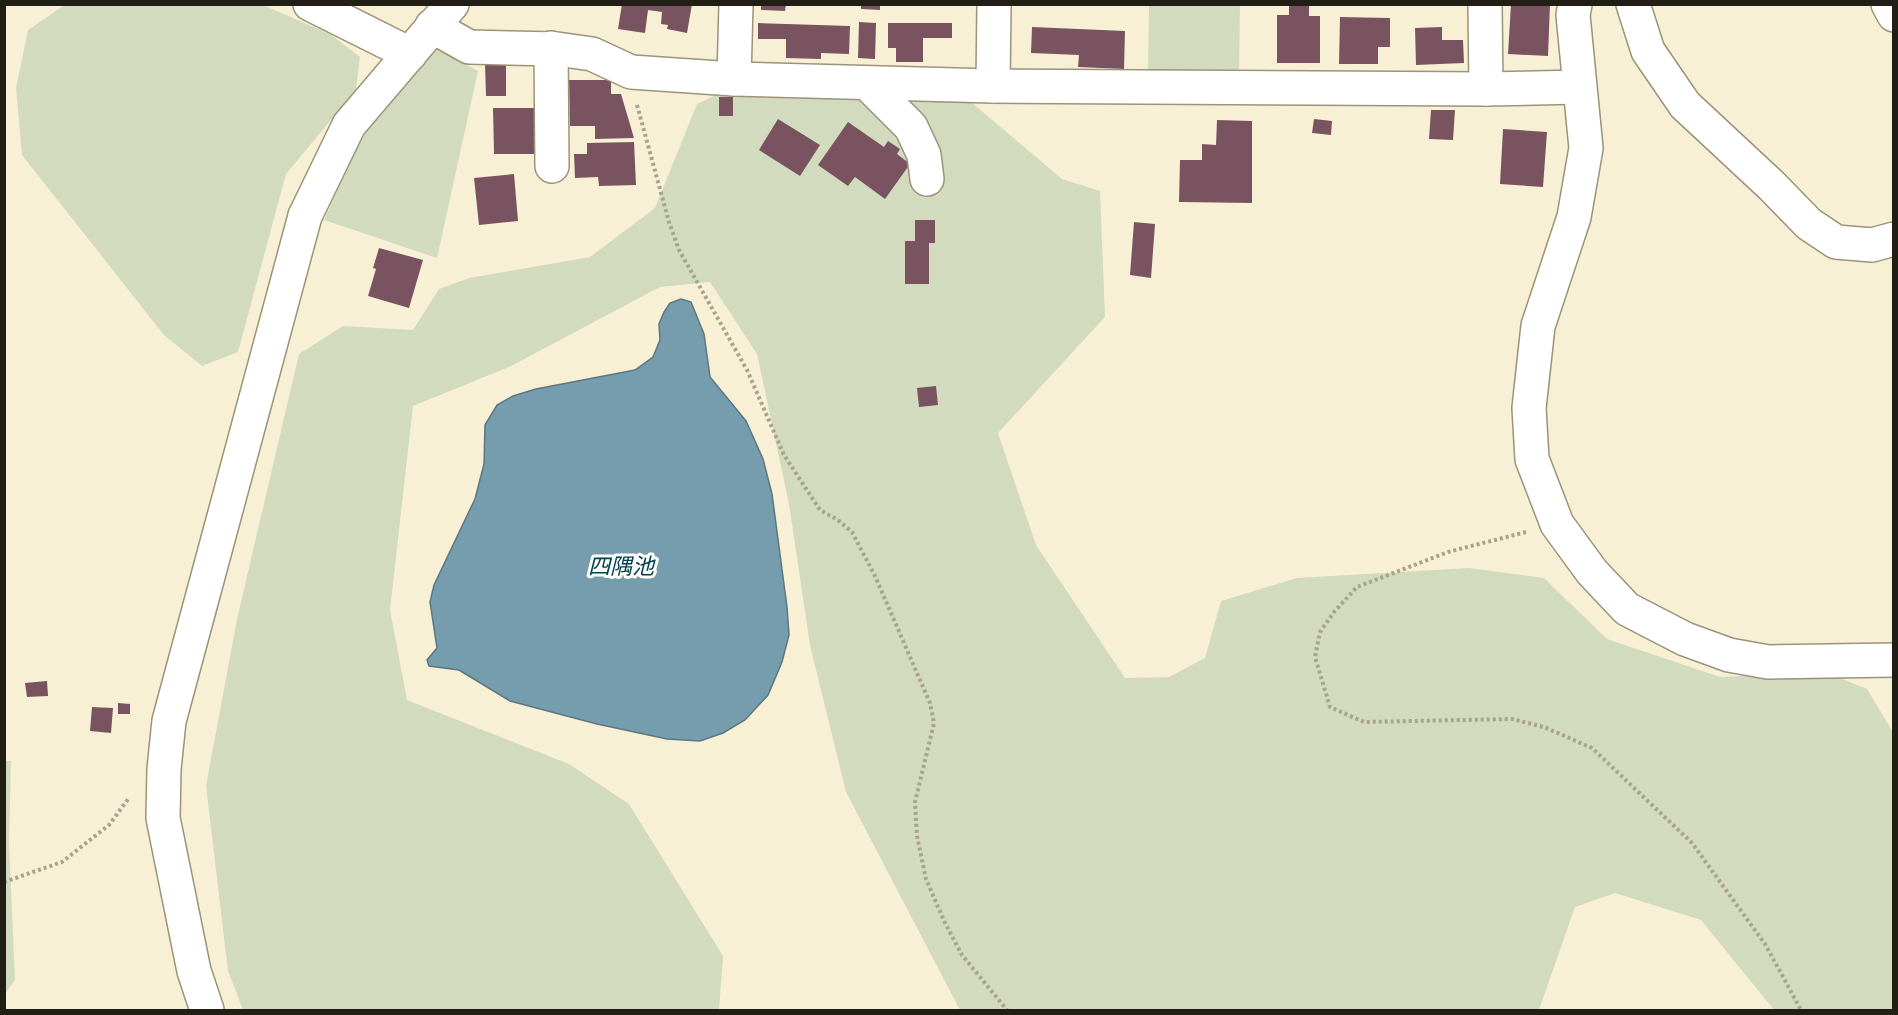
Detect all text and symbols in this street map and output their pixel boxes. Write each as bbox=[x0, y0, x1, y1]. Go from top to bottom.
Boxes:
water label: 四隅池 bbox=[588, 551, 656, 581]

